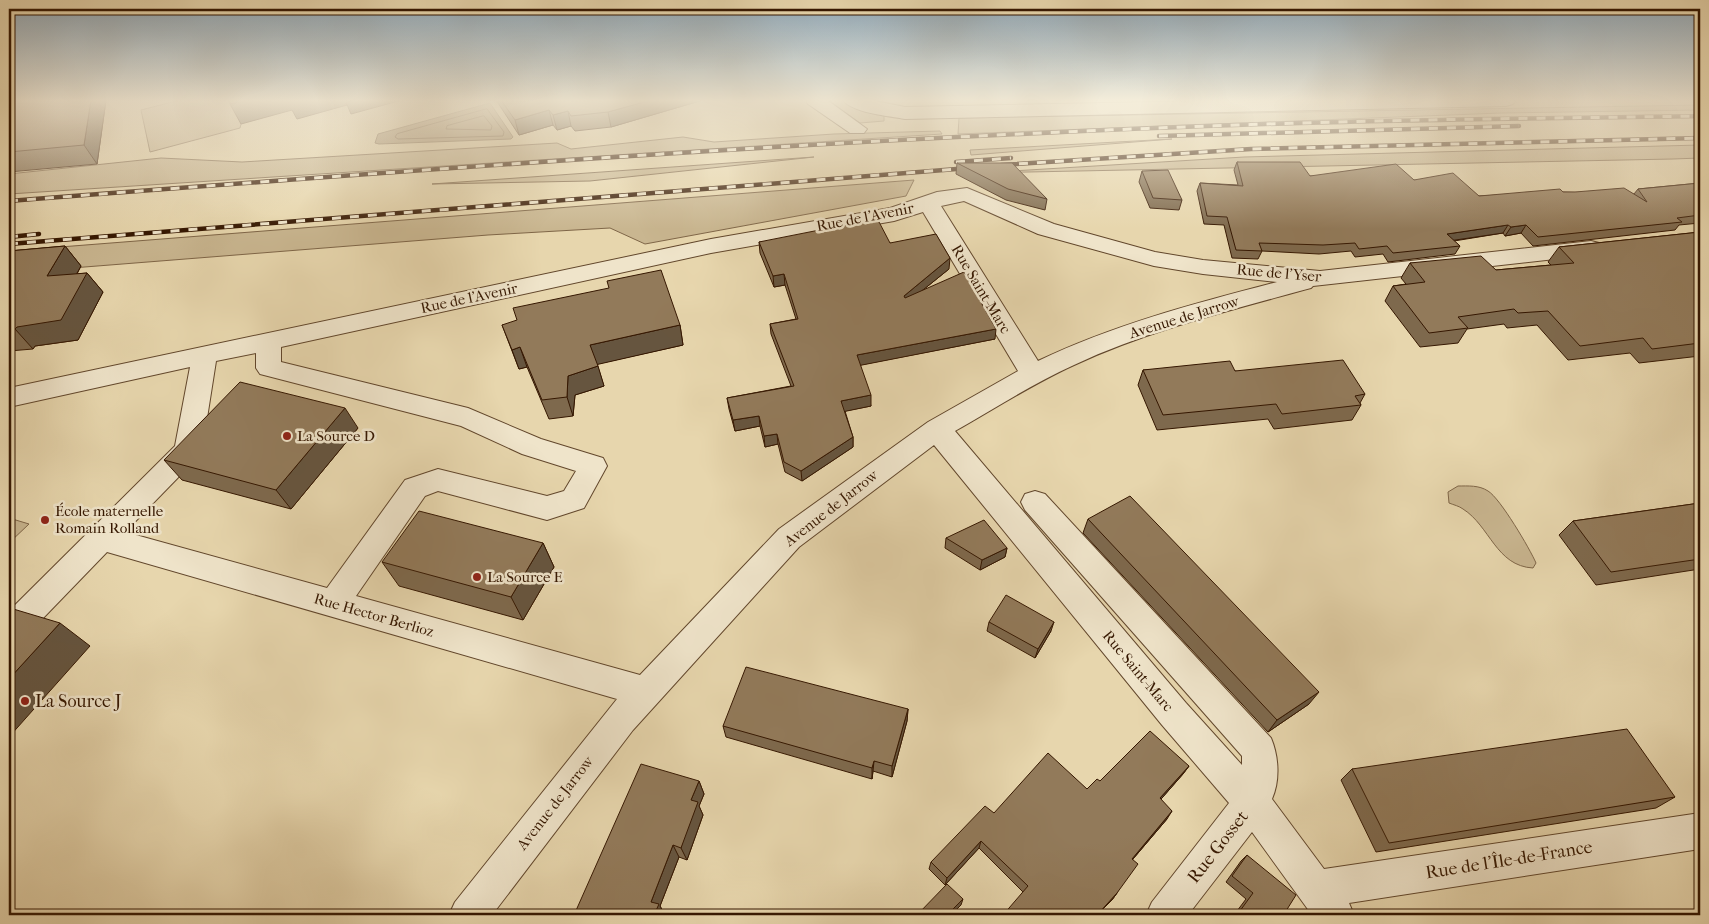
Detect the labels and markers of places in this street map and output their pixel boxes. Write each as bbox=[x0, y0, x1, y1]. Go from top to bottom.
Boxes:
place label: La Source D bbox=[297, 427, 375, 445]
marker: La Source D bbox=[281, 430, 293, 442]
place label: École maternelle Romain Rolland bbox=[55, 502, 164, 537]
marker: École maternelle Romain Rolland bbox=[39, 514, 51, 526]
place label: La Source E bbox=[487, 568, 563, 586]
marker: La Source E bbox=[471, 571, 483, 583]
place label: La Source J bbox=[35, 691, 122, 712]
marker: La Source J bbox=[19, 695, 31, 707]

